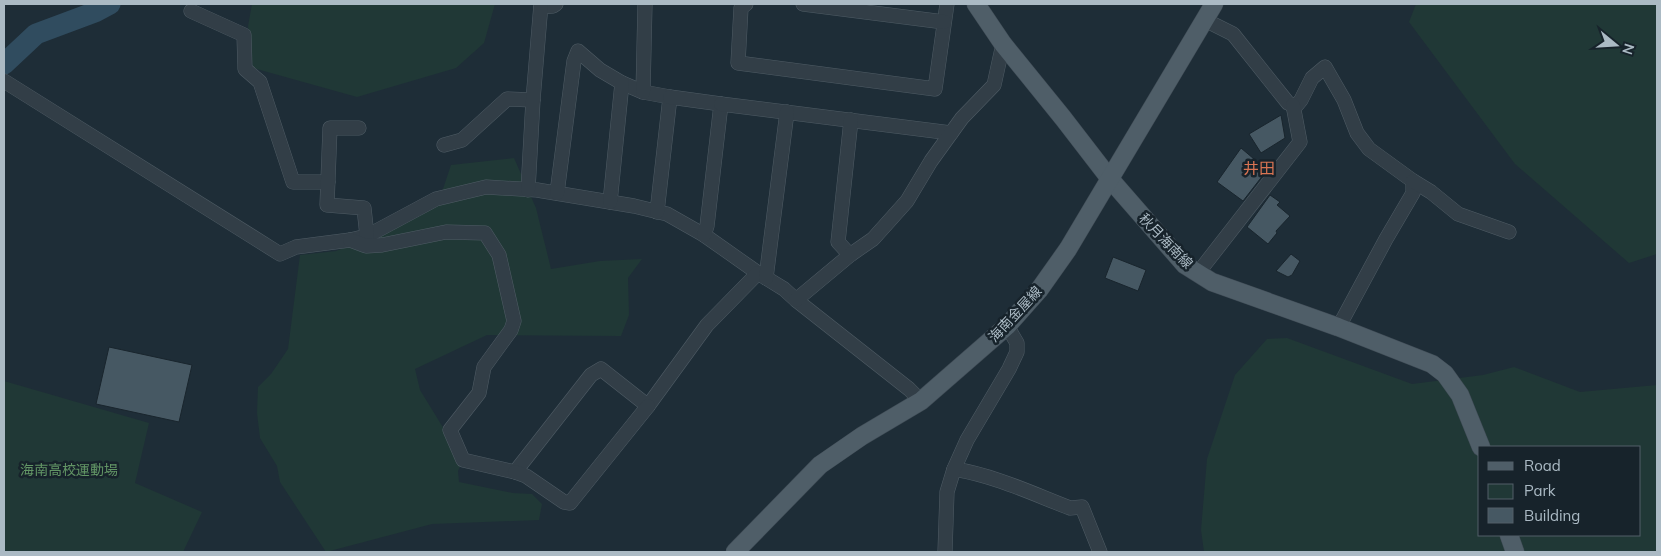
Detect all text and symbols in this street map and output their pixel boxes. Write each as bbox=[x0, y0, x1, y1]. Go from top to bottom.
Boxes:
north arrow bbox=[1591, 20, 1641, 70]
text: N bbox=[1618, 41, 1639, 57]
district label: 井田 bbox=[1243, 158, 1275, 178]
street label: 秋月海南線 bbox=[1135, 210, 1197, 272]
street label: 海南金屋線 bbox=[985, 282, 1045, 346]
legend bbox=[1478, 446, 1641, 536]
text: Road bbox=[1524, 456, 1561, 475]
park label: 海南高校運動場 bbox=[20, 461, 118, 479]
text: Park bbox=[1524, 481, 1556, 500]
text: Building bbox=[1524, 506, 1580, 525]

